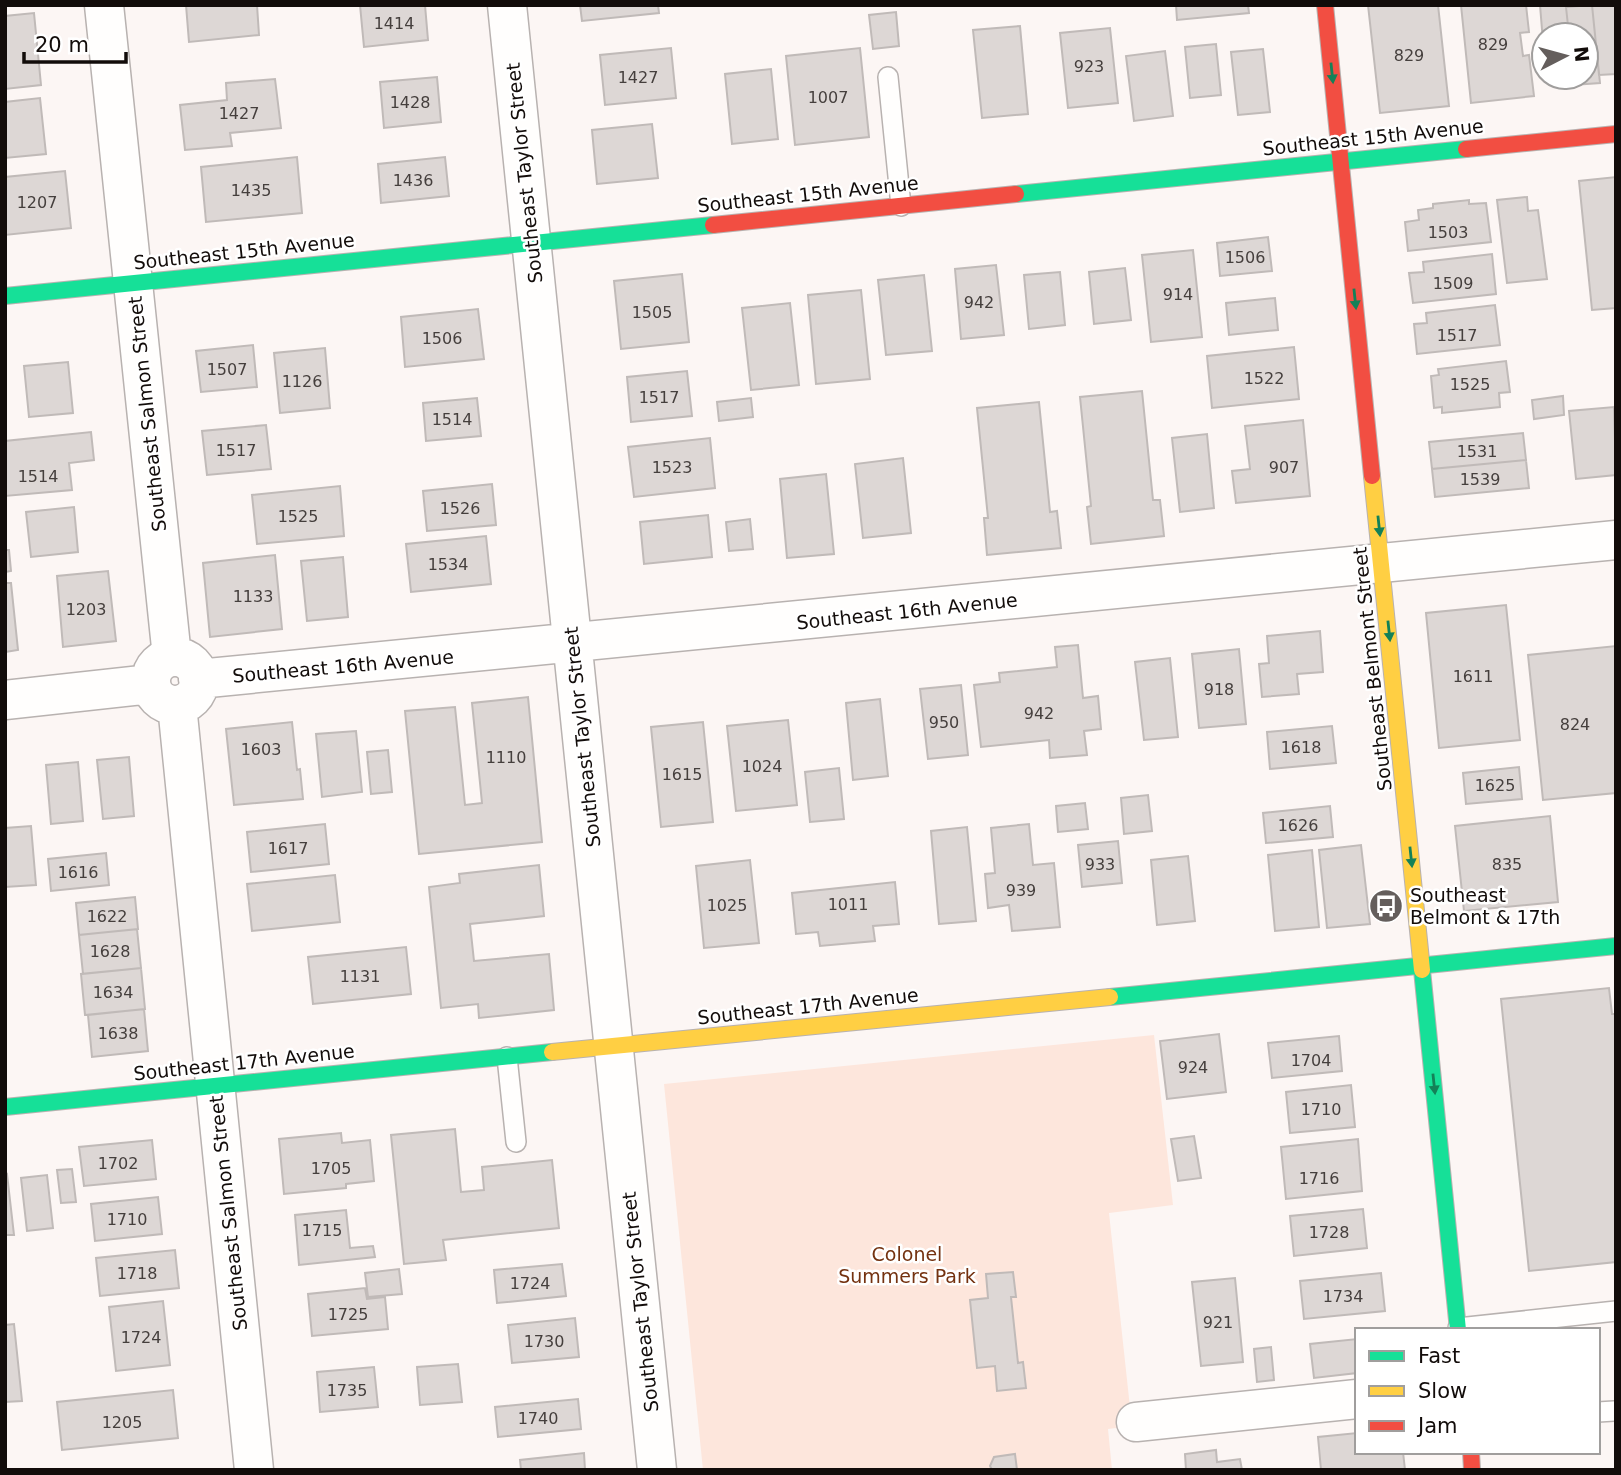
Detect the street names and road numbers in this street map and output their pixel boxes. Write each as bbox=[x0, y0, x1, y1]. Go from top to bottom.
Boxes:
street label: Southeast Taylor Street bbox=[501, 62, 547, 284]
street label: Southeast 15th Avenue bbox=[1261, 114, 1485, 160]
street label: Southeast 15th Avenue bbox=[696, 171, 920, 217]
street label: Southeast 15th Avenue bbox=[132, 228, 356, 274]
street label: Southeast Salmon Street bbox=[124, 295, 170, 533]
street label: Southeast Belmont Street bbox=[1348, 546, 1396, 792]
street label: Southeast 16th Avenue bbox=[795, 588, 1019, 634]
street label: Southeast Taylor Street bbox=[559, 626, 605, 848]
street label: Southeast 16th Avenue bbox=[231, 645, 455, 687]
street label: Southeast 17th Avenue bbox=[696, 983, 920, 1029]
street label: Southeast 17th Avenue bbox=[132, 1039, 356, 1085]
street label: Southeast Salmon Street bbox=[205, 1094, 251, 1332]
street label: Southeast Taylor Street bbox=[617, 1191, 663, 1413]

